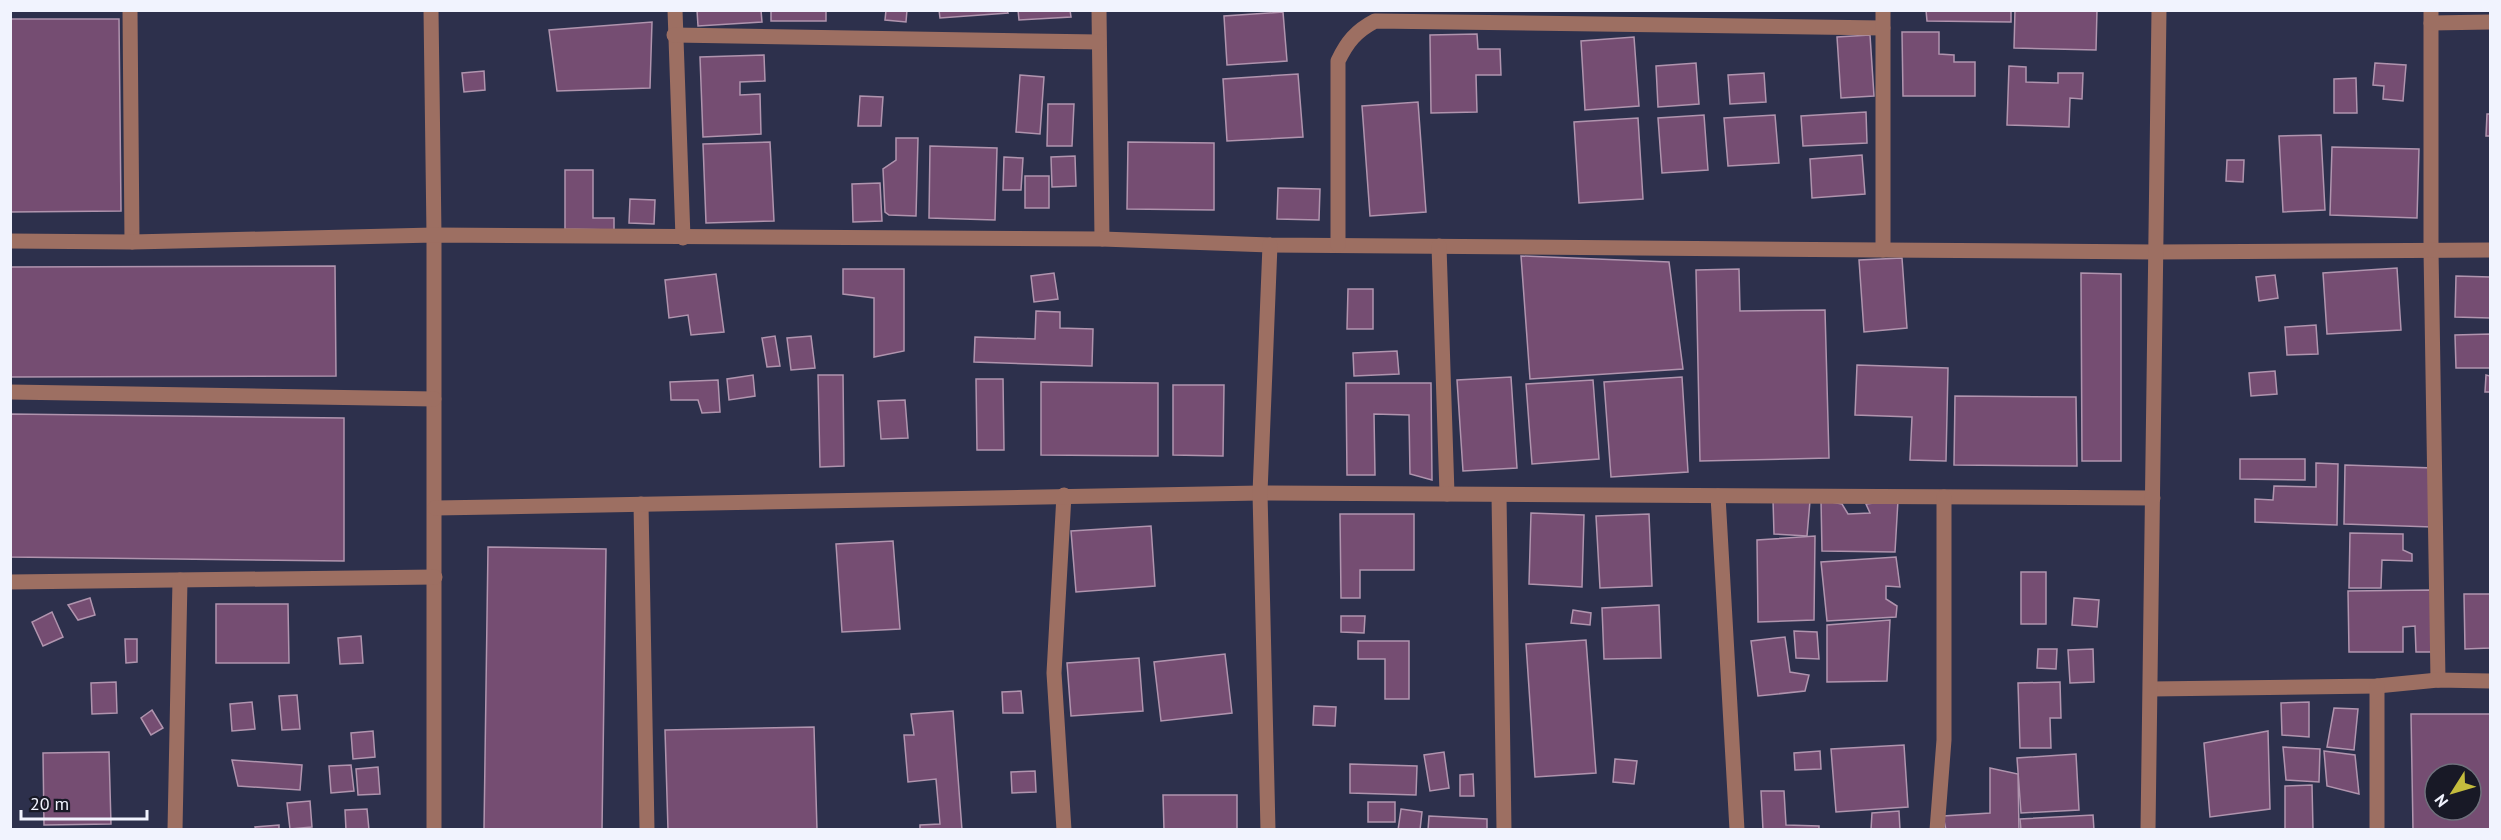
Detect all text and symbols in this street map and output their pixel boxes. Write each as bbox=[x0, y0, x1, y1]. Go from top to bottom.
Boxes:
north arrow bbox=[2423, 762, 2483, 822]
scale bar bbox=[21, 783, 147, 821]
text: N bbox=[2430, 791, 2452, 811]
text: 20 m bbox=[30, 792, 69, 815]

